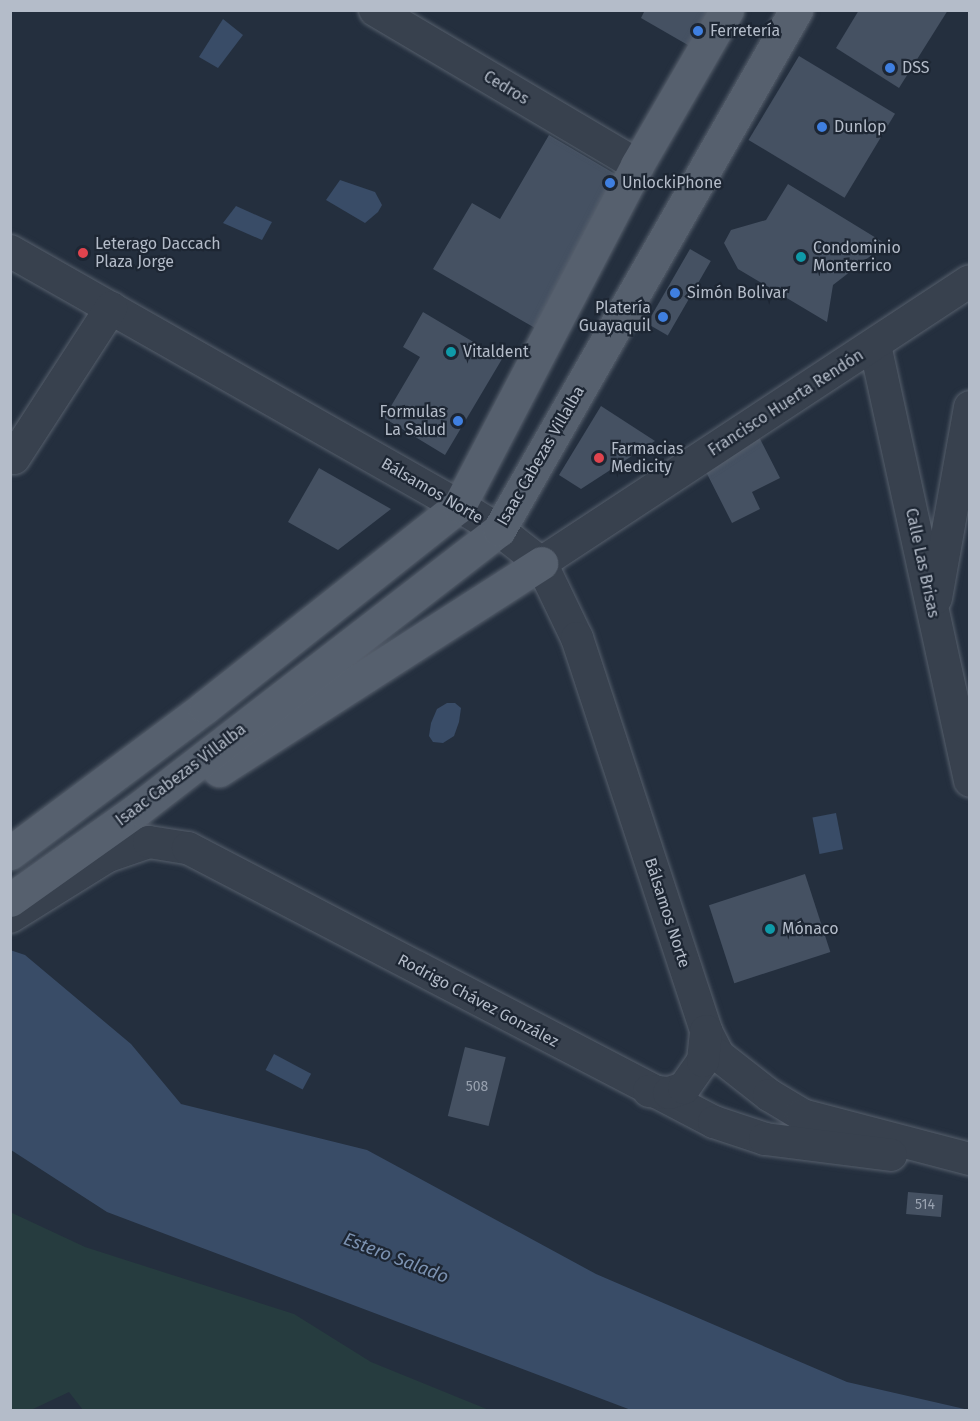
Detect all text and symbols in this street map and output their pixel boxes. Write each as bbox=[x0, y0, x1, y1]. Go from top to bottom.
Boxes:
place label: Ferretería bbox=[710, 21, 780, 41]
marker: Ferretería bbox=[691, 24, 705, 38]
place label: DSS bbox=[902, 58, 930, 78]
marker: DSS bbox=[883, 61, 897, 75]
street label: Cedros bbox=[480, 67, 532, 109]
place label: Dunlop bbox=[834, 117, 886, 137]
marker: Dunlop bbox=[815, 120, 829, 134]
place label: UnlockiPhone bbox=[622, 173, 722, 193]
marker: UnlockiPhone bbox=[603, 176, 617, 190]
place label: Leterago Daccach Plaza Jorge bbox=[95, 234, 221, 272]
place label: Condominio Monterrico bbox=[813, 238, 901, 276]
marker: Leterago Daccach Plaza Jorge bbox=[76, 246, 90, 260]
marker: Condominio Monterrico bbox=[794, 250, 808, 264]
place label: Simón Bolivar bbox=[687, 283, 788, 303]
marker: Simón Bolivar bbox=[668, 286, 682, 300]
place label: Platería Guayaquil bbox=[579, 298, 651, 336]
marker: Platería Guayaquil bbox=[656, 310, 670, 324]
place label: Vitaldent bbox=[463, 342, 529, 362]
marker: Vitaldent bbox=[444, 345, 458, 359]
street label: Francisco Huerta Rendón bbox=[705, 346, 867, 460]
street label: Isaac Cabezas Villalba bbox=[493, 383, 589, 529]
place label: Formulas La Salud bbox=[380, 402, 446, 440]
marker: Formulas La Salud bbox=[451, 414, 465, 428]
place label: Farmacias Medicity bbox=[611, 439, 683, 477]
marker: Farmacias Medicity bbox=[592, 451, 606, 465]
street label: Bálsamos Norte bbox=[378, 454, 486, 528]
street label: Calle Las Brisas bbox=[901, 507, 943, 619]
street label: Isaac Cabezas Villalba bbox=[112, 720, 250, 830]
street label: Bálsamos Norte bbox=[640, 856, 694, 970]
place label: Mónaco bbox=[782, 919, 839, 939]
marker: Mónaco bbox=[763, 922, 777, 936]
street label: Rodrigo Chávez González bbox=[394, 950, 562, 1052]
house number: 508 bbox=[466, 1079, 488, 1095]
house number: 514 bbox=[915, 1197, 935, 1213]
water label: Estero Salado bbox=[340, 1228, 452, 1288]

